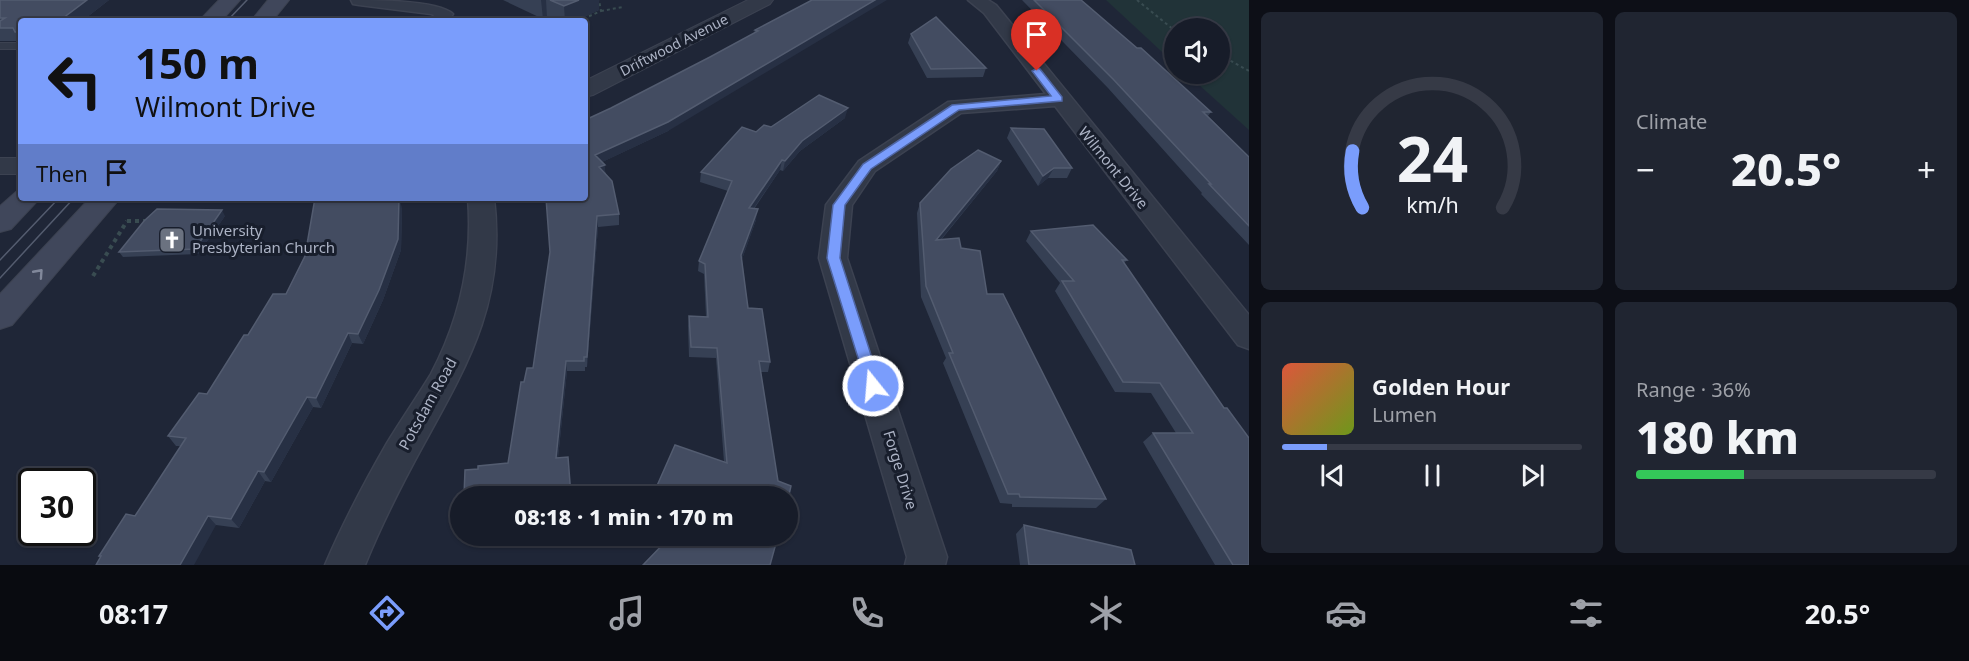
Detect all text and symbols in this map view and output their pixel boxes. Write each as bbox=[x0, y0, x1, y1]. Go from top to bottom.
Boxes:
street label: Driftwood Avenue bbox=[617, 9, 731, 80]
pin bbox=[1011, 9, 1062, 71]
icon: arrive bbox=[1020, 18, 1053, 51]
map controls bbox=[1164, 18, 1230, 84]
button: sound bbox=[1164, 18, 1230, 84]
text: 150 m bbox=[135, 34, 259, 91]
icon: left bbox=[36, 42, 114, 120]
text: Wilmont Drive bbox=[135, 88, 316, 125]
text: Climate bbox=[1636, 108, 1707, 135]
text: 24 bbox=[1396, 115, 1468, 200]
street label: Wilmont Drive bbox=[1074, 122, 1153, 213]
text: 20.5° bbox=[1731, 138, 1841, 199]
text: − bbox=[1636, 147, 1655, 192]
text: + bbox=[1917, 147, 1936, 192]
icon: arrive bbox=[100, 156, 133, 189]
text: Then bbox=[36, 158, 88, 188]
text: km/h bbox=[1406, 190, 1458, 219]
place label: University Presbyterian Church bbox=[192, 220, 335, 257]
church icon: University Presbyterian Church bbox=[157, 225, 187, 255]
one-way arrow bbox=[32, 269, 43, 279]
street label: Potsdam Road bbox=[394, 354, 461, 453]
position arrow bbox=[841, 354, 905, 418]
text: Golden Hour bbox=[1372, 371, 1510, 401]
text: Range · 36% bbox=[1636, 376, 1751, 403]
text: Lumen bbox=[1372, 401, 1437, 428]
text: 180 km bbox=[1636, 406, 1799, 467]
street label: Forge Drive bbox=[879, 428, 922, 512]
icon: previous bbox=[1316, 459, 1349, 492]
icon: pause bbox=[1416, 459, 1449, 492]
icon: next bbox=[1516, 459, 1549, 492]
speed limit sign: 30 bbox=[18, 468, 96, 546]
text: 08:18 · 1 min · 170 m bbox=[514, 501, 734, 531]
icon: directions bbox=[366, 592, 408, 634]
icon: music bbox=[606, 592, 648, 634]
icon: phone bbox=[846, 592, 888, 634]
icon: climate bbox=[1085, 592, 1127, 634]
icon: car bbox=[1325, 592, 1367, 634]
icon: filters bbox=[1565, 592, 1607, 634]
text: 08:17 bbox=[99, 595, 168, 632]
text: 20.5° bbox=[1805, 595, 1870, 632]

